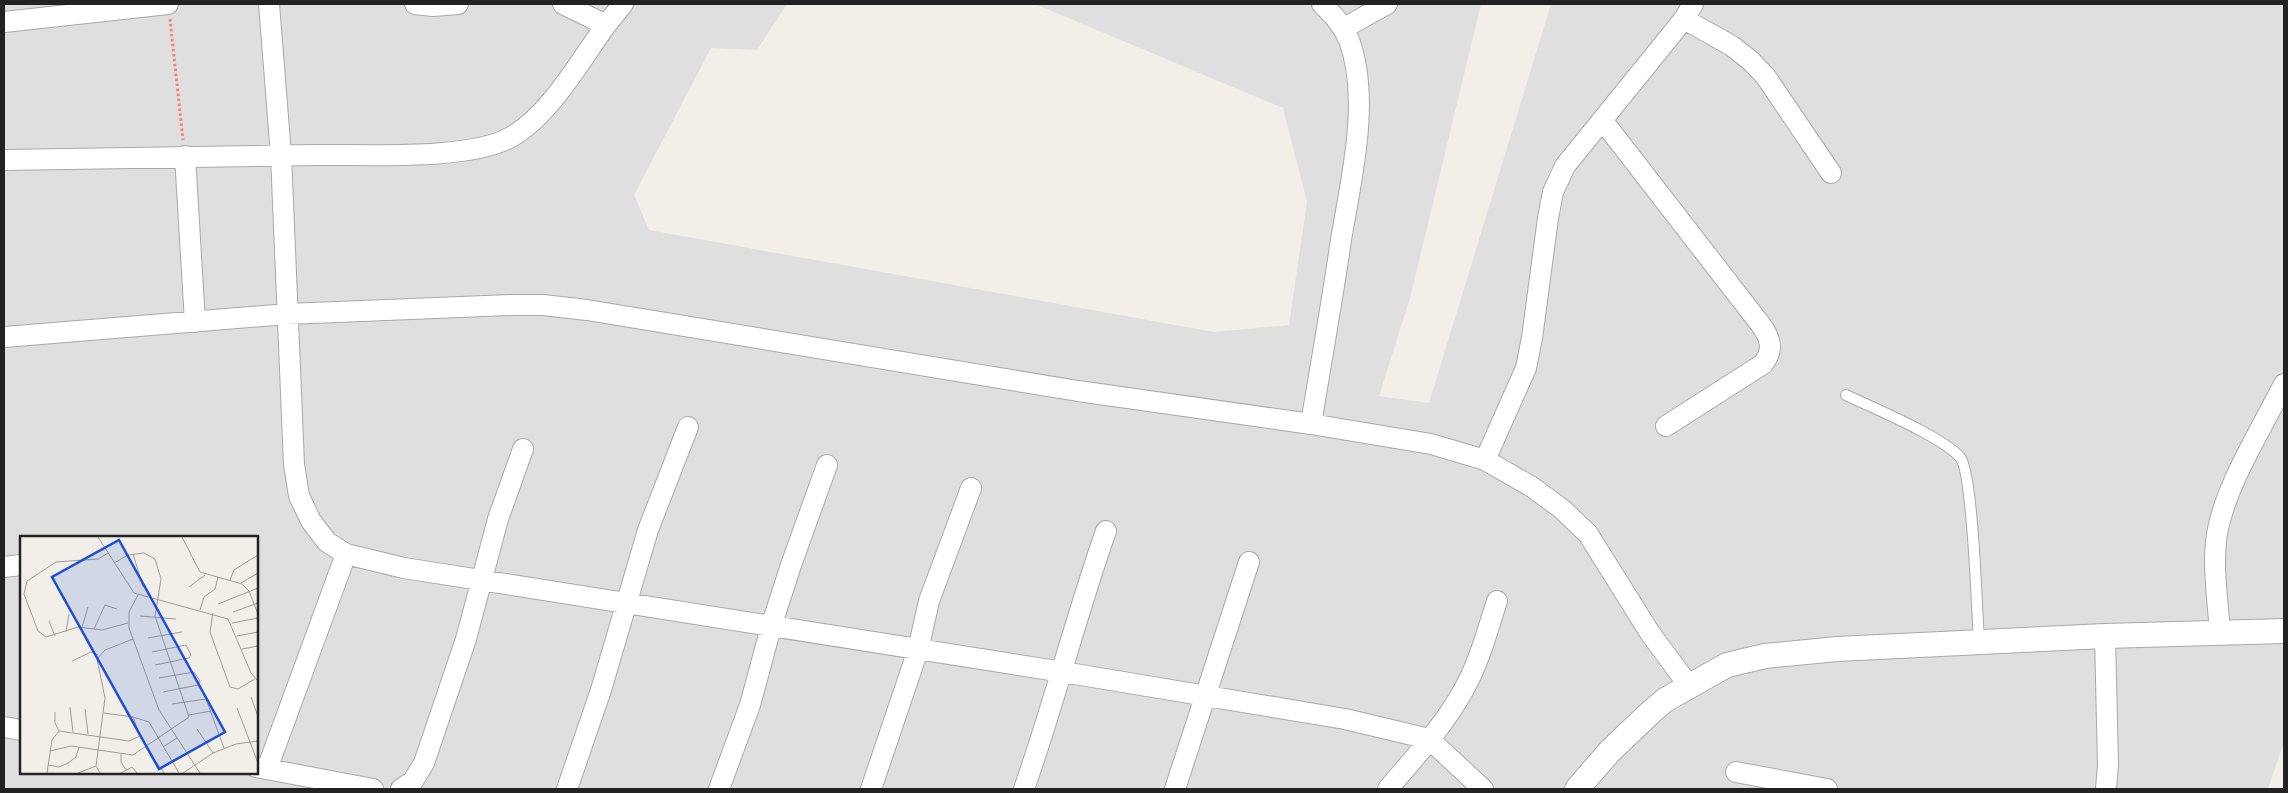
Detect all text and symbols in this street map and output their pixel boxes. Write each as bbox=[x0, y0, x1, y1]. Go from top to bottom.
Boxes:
inset map bbox=[20, 536, 258, 773]

